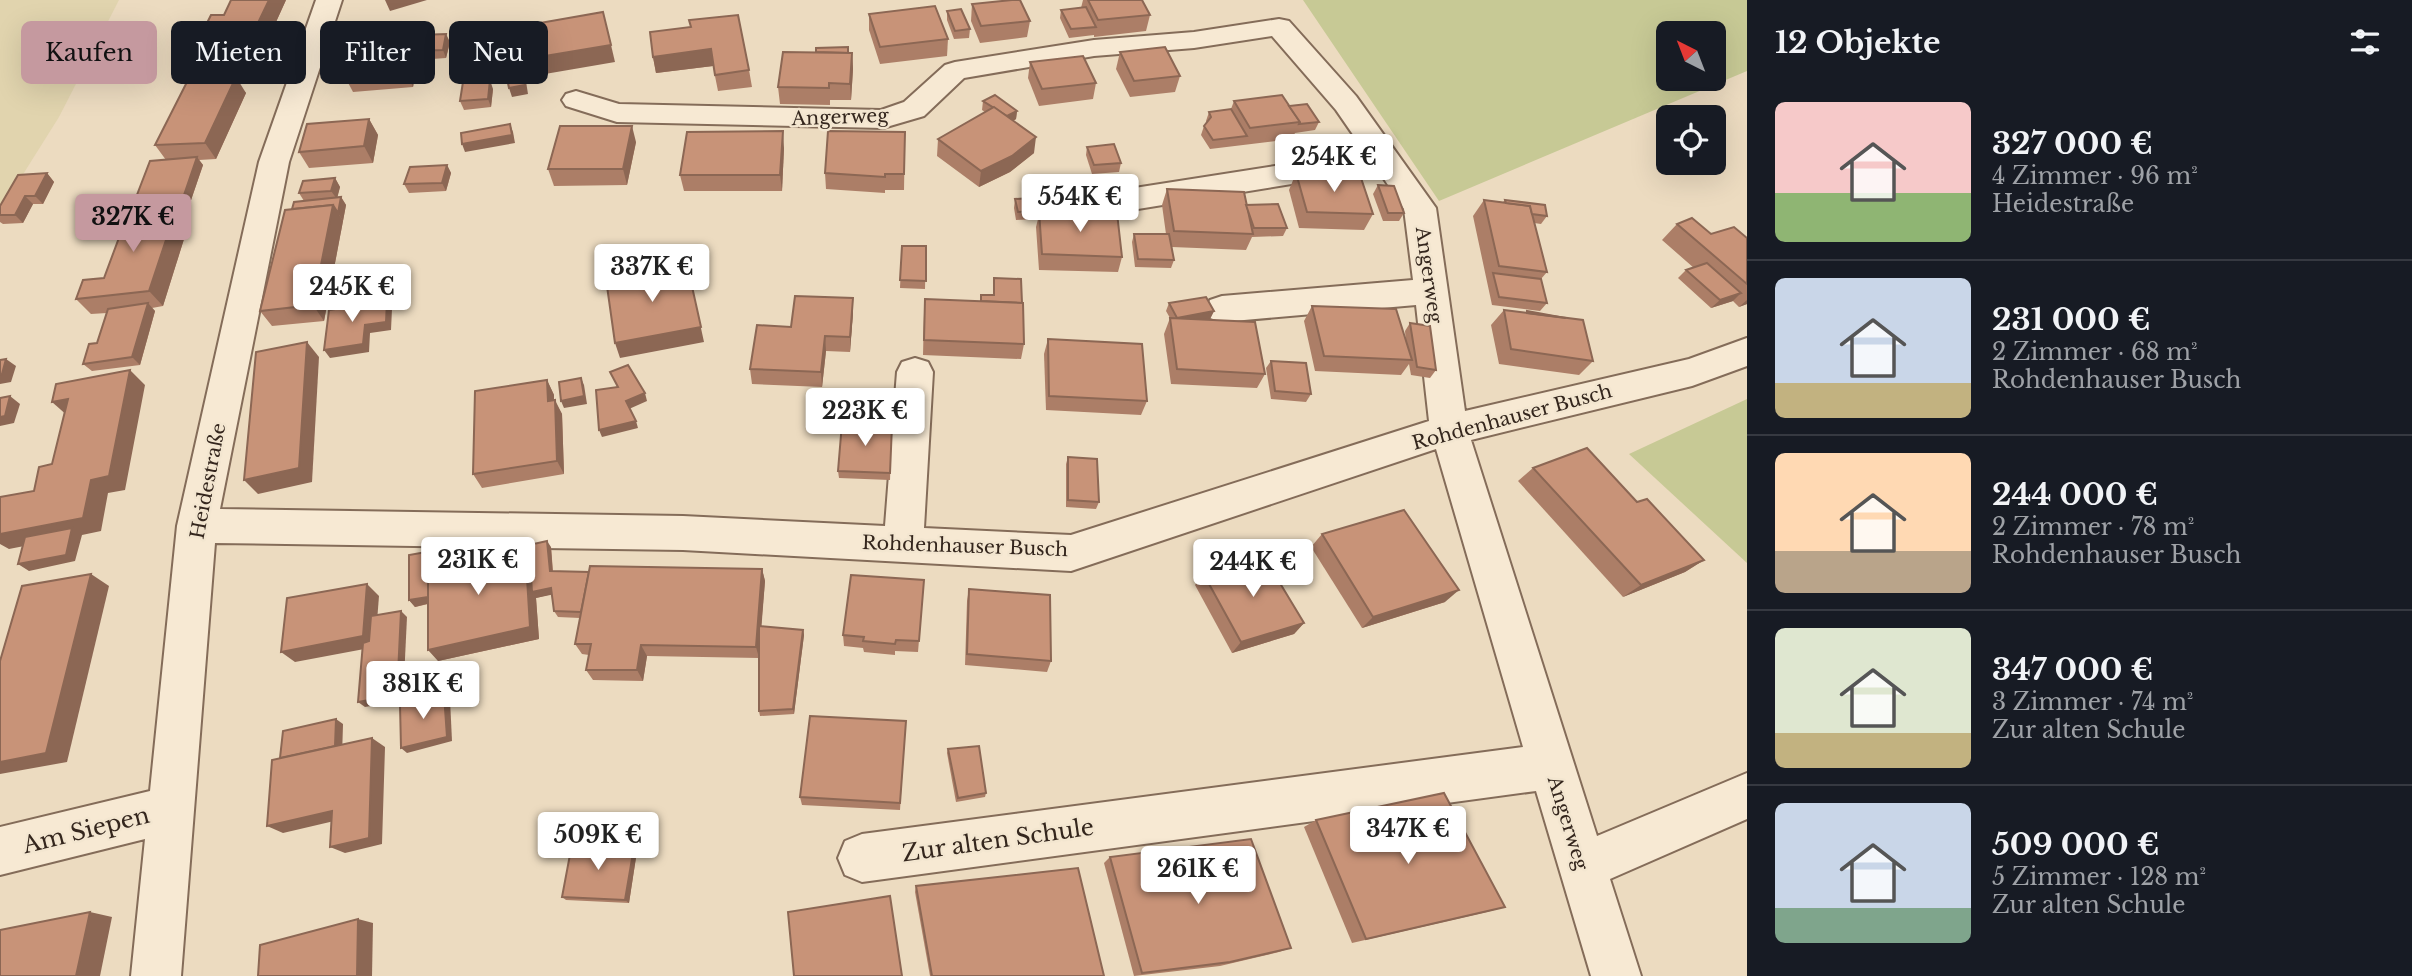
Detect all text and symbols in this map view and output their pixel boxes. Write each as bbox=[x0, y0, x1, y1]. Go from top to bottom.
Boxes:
chip: Kaufen bbox=[21, 21, 157, 84]
chip: Mieten bbox=[171, 21, 306, 84]
chip: Filter bbox=[320, 21, 435, 84]
chip: Neu bbox=[449, 21, 548, 84]
north arrow bbox=[1656, 21, 1726, 91]
map controls bbox=[1656, 21, 1726, 175]
icon: filters bbox=[2346, 23, 2384, 61]
text: 12 Objekte bbox=[1775, 24, 1941, 61]
street label: Angerweg bbox=[790, 104, 890, 130]
button: locate bbox=[1656, 105, 1726, 175]
text: 327 000 € bbox=[1992, 125, 2153, 162]
icon: home bbox=[1831, 130, 1915, 214]
pin: 254K € bbox=[1277, 134, 1391, 194]
text: 254K € bbox=[1291, 143, 1377, 171]
text: 4 Zimmer · 96 m² bbox=[1992, 162, 2198, 190]
pin: 554K € bbox=[1023, 174, 1137, 234]
text: 554K € bbox=[1038, 183, 1122, 211]
text: Heidestraße bbox=[1992, 190, 2134, 218]
pin: 327K € bbox=[76, 194, 190, 254]
text: 327K € bbox=[91, 203, 175, 231]
street label: Angerweg bbox=[1411, 224, 1447, 325]
pin: 337K € bbox=[595, 244, 709, 304]
text: 337K € bbox=[610, 253, 694, 281]
pin: 245K € bbox=[295, 264, 409, 324]
text: 245K € bbox=[309, 273, 395, 301]
text: 231 000 € bbox=[1992, 301, 2151, 338]
icon: home bbox=[1831, 306, 1915, 390]
text: 2 Zimmer · 68 m² bbox=[1992, 338, 2198, 366]
text: Rohdenhauser Busch bbox=[1992, 366, 2241, 394]
street label: Rohdenhauser Busch bbox=[1410, 379, 1614, 455]
pin: 223K € bbox=[808, 388, 922, 448]
text: 223K € bbox=[822, 397, 908, 425]
street label: Heidestraße bbox=[186, 421, 230, 541]
text: 244 000 € bbox=[1992, 476, 2158, 513]
icon: home bbox=[1831, 481, 1915, 565]
text: 2 Zimmer · 78 m² bbox=[1992, 513, 2194, 541]
street label: Rohdenhauser Busch bbox=[862, 531, 1068, 561]
pin: 231K € bbox=[421, 538, 535, 597]
pin: 244K € bbox=[1196, 540, 1310, 599]
text: Rohdenhauser Busch bbox=[1992, 541, 2241, 569]
text: 231K € bbox=[437, 546, 519, 574]
text: 244K € bbox=[1209, 548, 1297, 576]
text: 347 000 € bbox=[1992, 651, 2153, 688]
icon: home bbox=[1831, 656, 1915, 740]
pin: 381K € bbox=[366, 662, 480, 721]
text: 381K € bbox=[382, 670, 464, 698]
text: 3 Zimmer · 74 m² bbox=[1992, 688, 2193, 716]
text: Zur alten Schule bbox=[1992, 716, 2186, 744]
street label: Angerweg bbox=[1543, 772, 1593, 873]
street label: Am Siepen bbox=[19, 801, 152, 859]
pin: 347K € bbox=[1351, 806, 1465, 866]
pin: 509K € bbox=[541, 812, 655, 872]
street label: Zur alten Schule bbox=[900, 813, 1096, 867]
text: 347K € bbox=[1366, 815, 1450, 843]
text: 509K € bbox=[554, 821, 642, 849]
text: 509 000 € bbox=[1992, 826, 2160, 863]
icon: home bbox=[1831, 831, 1915, 915]
pin: 261K € bbox=[1141, 846, 1255, 906]
text: 261K € bbox=[1157, 855, 1239, 883]
text: 5 Zimmer · 128 m² bbox=[1992, 863, 2206, 891]
text: Zur alten Schule bbox=[1992, 891, 2186, 919]

